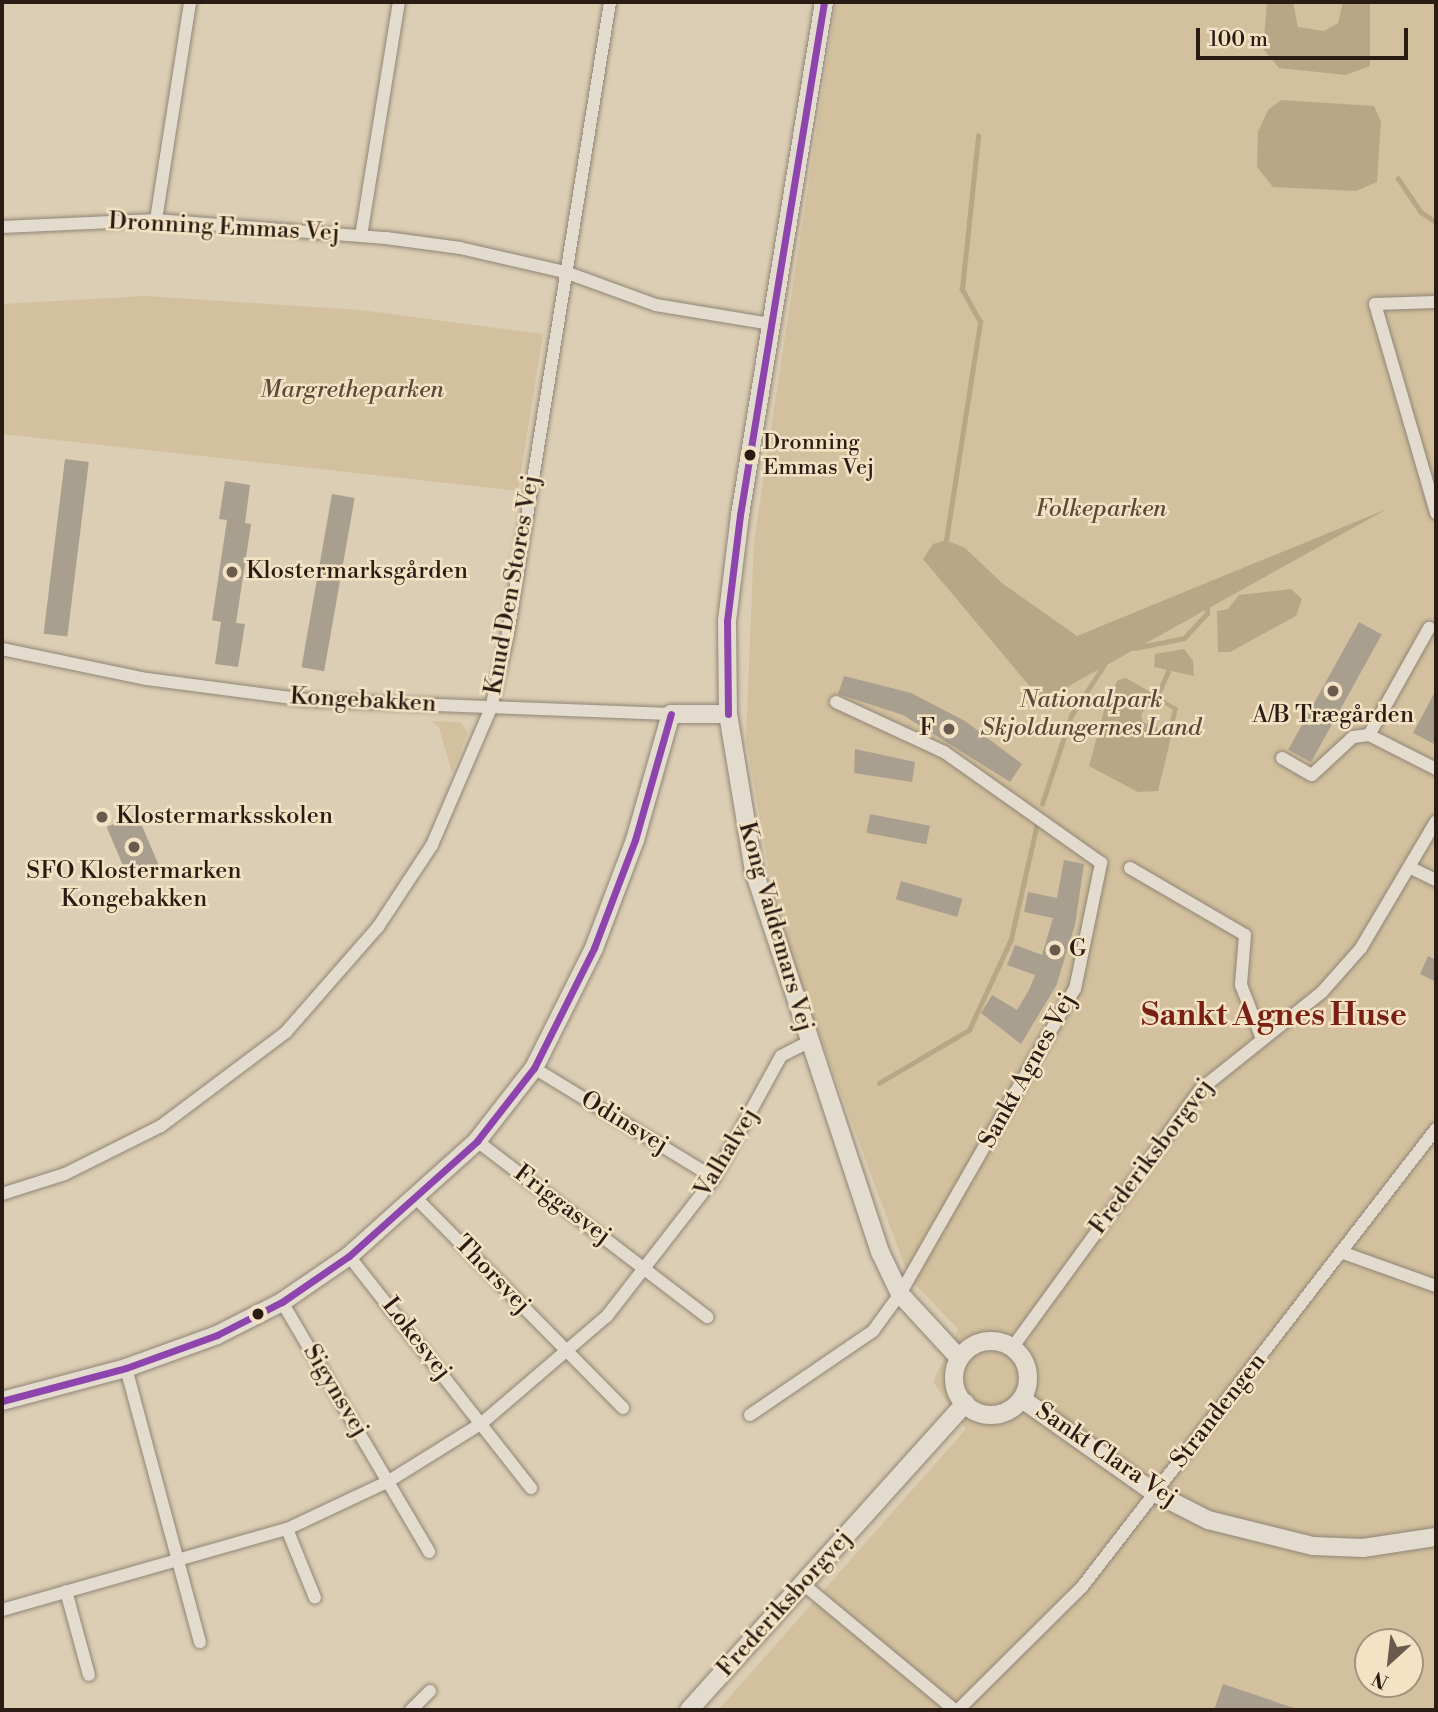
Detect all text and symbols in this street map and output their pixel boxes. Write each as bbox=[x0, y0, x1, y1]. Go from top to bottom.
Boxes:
scale bar bbox=[1200, 14, 1412, 58]
text: 100 m bbox=[1209, 27, 1268, 53]
street label: Dronning Emmas Vej bbox=[107, 208, 341, 248]
park label: Margretheparken bbox=[260, 377, 444, 405]
place label: Dronning Emmas Vej bbox=[763, 429, 874, 480]
marker: Dronning Emmas Vej bbox=[743, 448, 757, 462]
street label: Knud Den Stores Vej bbox=[480, 473, 546, 697]
park label: Folkeparken bbox=[1035, 496, 1167, 524]
place label: Klostermarksgården bbox=[246, 558, 468, 586]
marker: Klostermarksgården bbox=[224, 564, 240, 580]
street label: Kongebakken bbox=[289, 683, 437, 719]
marker: A/B Trægården bbox=[1325, 683, 1341, 699]
park label: Nationalpark Skjoldungernes Land bbox=[981, 687, 1201, 743]
place label: A/B Trægården bbox=[1252, 702, 1414, 730]
place label: F bbox=[919, 715, 935, 743]
marker: F bbox=[941, 721, 957, 737]
place label: Klostermarksskolen bbox=[116, 803, 333, 831]
marker: Klostermarksskolen bbox=[94, 809, 110, 825]
street label: Kong Valdemars Vej bbox=[731, 819, 819, 1035]
marker: SFO Klostermarken Kongebakken bbox=[126, 839, 142, 855]
place label: SFO Klostermarken Kongebakken bbox=[26, 858, 242, 914]
place label: G bbox=[1069, 936, 1087, 964]
marker: G bbox=[1047, 942, 1063, 958]
street label: Sankt Agnes Vej bbox=[974, 988, 1082, 1154]
district label: Sankt Agnes Huse bbox=[1141, 996, 1407, 1034]
street label: Frederiksborgvej bbox=[1084, 1073, 1220, 1241]
street label: Odinsvej bbox=[575, 1086, 673, 1160]
street label: Valhalvej bbox=[689, 1103, 765, 1203]
street label: Friggasvej bbox=[508, 1159, 616, 1251]
street label: Thorsvej bbox=[448, 1230, 536, 1320]
street label: Lokesvej bbox=[375, 1292, 457, 1386]
unlabelled marker bbox=[251, 1307, 265, 1321]
street label: Sigynsvej bbox=[296, 1340, 374, 1442]
street label: Strandengen bbox=[1165, 1348, 1273, 1474]
street label: Sankt Clara Vej bbox=[1030, 1397, 1182, 1513]
street label: Frederiksborgvej bbox=[711, 1525, 859, 1683]
north arrow bbox=[1354, 1628, 1424, 1698]
text: N bbox=[1368, 1666, 1393, 1694]

